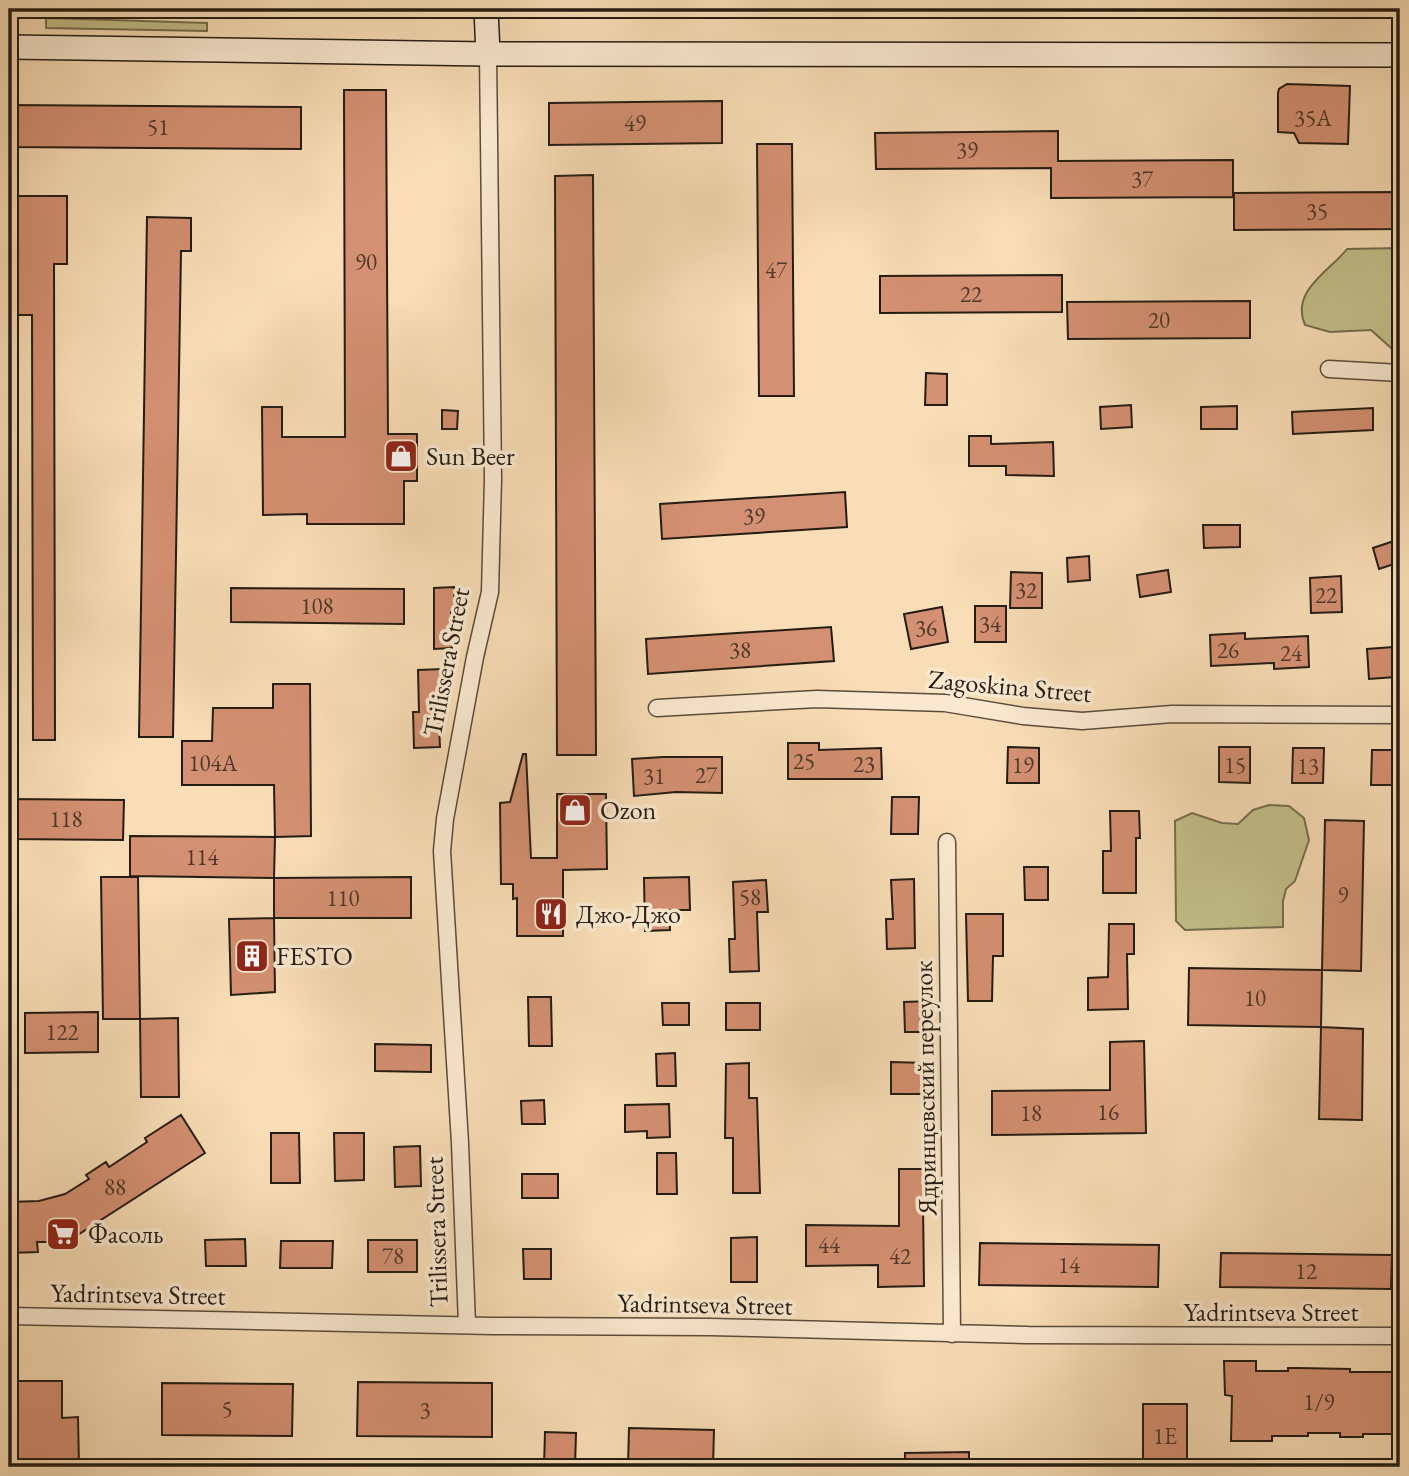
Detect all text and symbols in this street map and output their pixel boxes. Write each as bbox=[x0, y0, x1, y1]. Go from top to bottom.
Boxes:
house number: 35А bbox=[1294, 103, 1333, 133]
house number: 49 bbox=[624, 108, 646, 138]
house number: 51 bbox=[147, 112, 169, 142]
house number: 39 bbox=[956, 135, 978, 165]
house number: 37 bbox=[1131, 164, 1154, 194]
house number: 35 bbox=[1306, 196, 1328, 226]
house number: 90 bbox=[355, 247, 377, 277]
house number: 47 bbox=[765, 255, 788, 285]
house number: 22 bbox=[960, 279, 982, 309]
house number: 20 bbox=[1148, 305, 1170, 335]
shop icon: Sun Beer bbox=[382, 437, 420, 475]
place label: Sun Beer bbox=[426, 439, 515, 473]
house number: 39 bbox=[743, 501, 765, 531]
house number: 32 bbox=[1015, 575, 1037, 605]
house number: 22 bbox=[1315, 580, 1337, 610]
street label: Trilissera Street bbox=[415, 585, 477, 739]
house number: 108 bbox=[300, 591, 334, 621]
house number: 34 bbox=[979, 609, 1002, 639]
house number: 36 bbox=[915, 613, 937, 643]
house number: 38 bbox=[729, 635, 751, 665]
house number: 26 bbox=[1217, 635, 1239, 665]
house number: 24 bbox=[1280, 638, 1303, 668]
street label: Zagoskina Street bbox=[927, 662, 1093, 710]
house number: 25 bbox=[793, 746, 815, 776]
house number: 104А bbox=[188, 748, 239, 778]
house number: 23 bbox=[853, 749, 875, 779]
house number: 19 bbox=[1012, 750, 1034, 780]
house number: 15 bbox=[1224, 750, 1246, 780]
house number: 13 bbox=[1297, 751, 1319, 781]
house number: 27 bbox=[695, 760, 718, 790]
house number: 31 bbox=[643, 761, 665, 791]
shop icon: Ozon bbox=[556, 791, 594, 829]
place label: Ozon bbox=[600, 793, 657, 827]
house number: 118 bbox=[49, 804, 83, 834]
house number: 114 bbox=[185, 842, 220, 872]
house number: 9 bbox=[1337, 880, 1349, 910]
house number: 58 bbox=[739, 882, 761, 912]
house number: 110 bbox=[326, 883, 360, 913]
restaurant icon: Джо-Джо bbox=[532, 895, 570, 933]
place label: Джо-Джо bbox=[576, 897, 681, 931]
building icon: FESTO bbox=[233, 937, 271, 975]
place label: FESTO bbox=[276, 939, 353, 973]
street label: Ядринцевский переулок bbox=[906, 960, 944, 1217]
house number: 10 bbox=[1244, 983, 1266, 1013]
house number: 122 bbox=[45, 1017, 79, 1047]
house number: 16 bbox=[1097, 1097, 1119, 1127]
house number: 18 bbox=[1020, 1098, 1042, 1128]
street label: Trilissera Street bbox=[416, 1156, 456, 1308]
house number: 88 bbox=[104, 1172, 126, 1202]
supermarket icon: Фасоль bbox=[44, 1215, 82, 1253]
place label: Фасоль bbox=[88, 1217, 164, 1251]
house number: 44 bbox=[818, 1230, 841, 1260]
house number: 78 bbox=[382, 1241, 404, 1271]
house number: 42 bbox=[889, 1241, 911, 1271]
house number: 14 bbox=[1058, 1250, 1081, 1280]
house number: 12 bbox=[1295, 1256, 1317, 1286]
street label: Yadrintseva Street bbox=[50, 1275, 226, 1313]
street label: Yadrintseva Street bbox=[617, 1285, 793, 1323]
street label: Yadrintseva Street bbox=[1183, 1295, 1359, 1329]
house number: 1/9 bbox=[1303, 1387, 1335, 1417]
house number: 5 bbox=[221, 1394, 233, 1424]
house number: 3 bbox=[419, 1395, 431, 1425]
house number: 1Е bbox=[1153, 1421, 1177, 1451]

